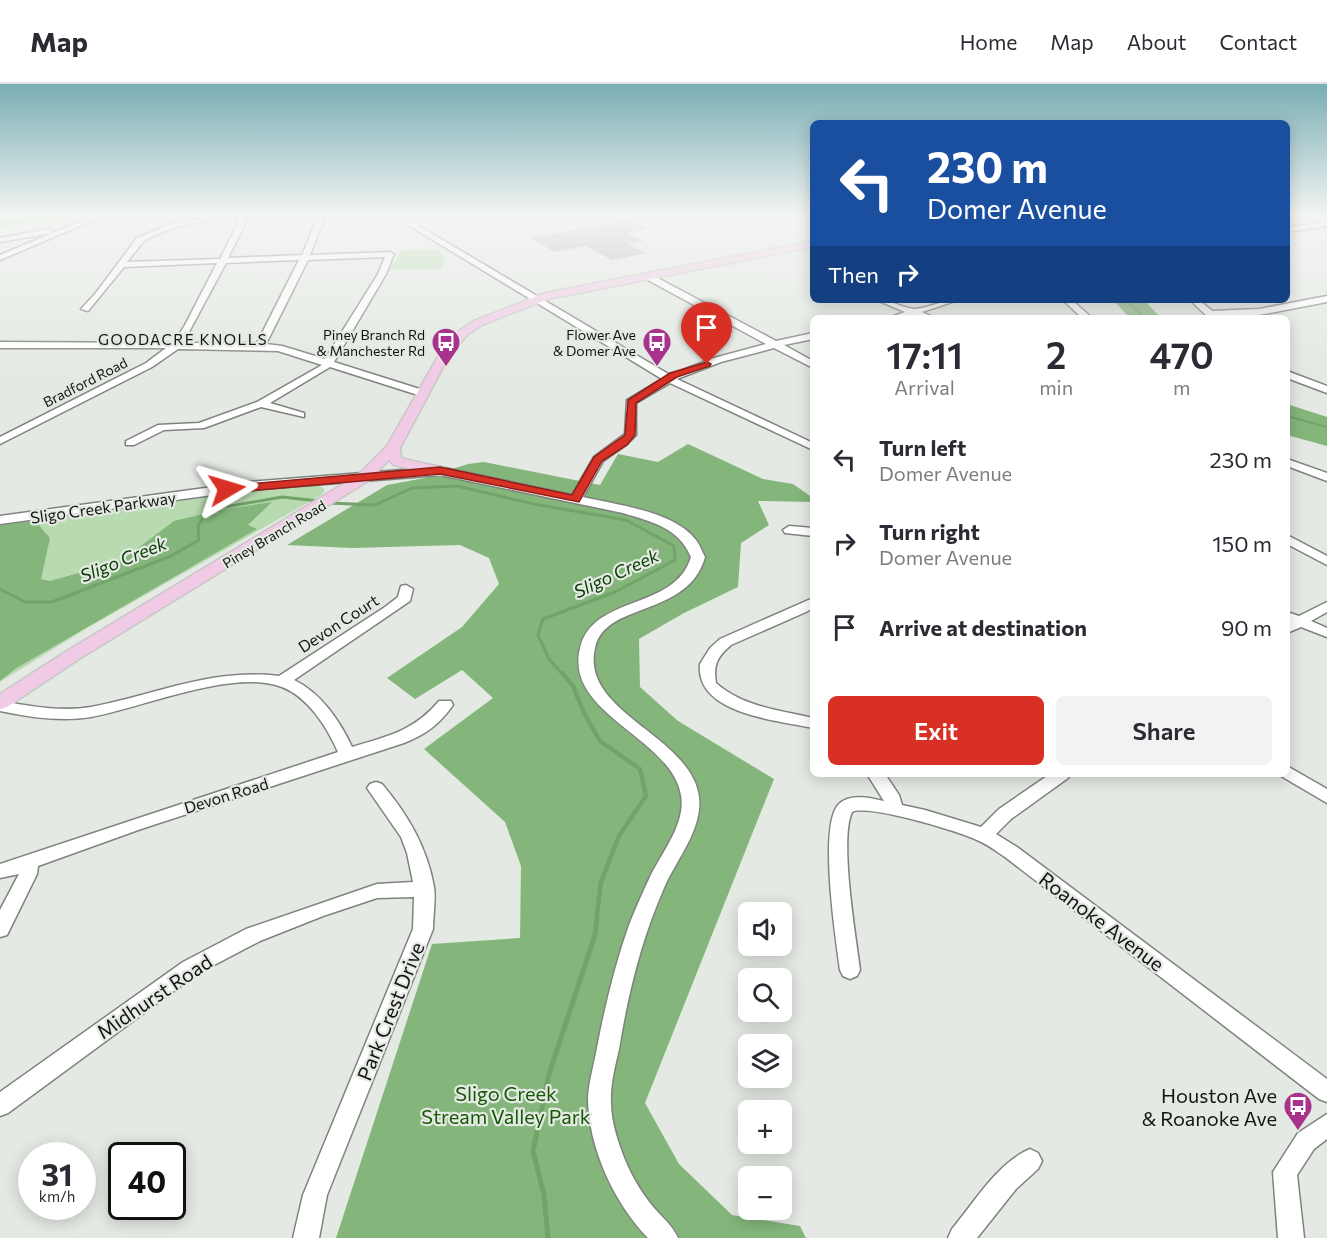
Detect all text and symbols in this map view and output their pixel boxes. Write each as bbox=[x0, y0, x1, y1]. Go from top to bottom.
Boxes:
text: Map bbox=[30, 24, 88, 58]
text: Home bbox=[960, 29, 1017, 54]
text: Map bbox=[1050, 29, 1094, 54]
text: About bbox=[1127, 29, 1186, 54]
text: Contact bbox=[1219, 29, 1297, 54]
text: 230 m bbox=[927, 140, 1048, 192]
icon: left bbox=[828, 144, 906, 222]
text: Domer Avenue bbox=[927, 192, 1107, 225]
icon: right bbox=[891, 258, 924, 291]
text: Then bbox=[828, 261, 879, 288]
pin bbox=[681, 302, 732, 364]
icon: arrive bbox=[690, 311, 723, 344]
place label: Piney Branch Rd & Manchester Rd bbox=[316, 326, 425, 359]
bus stop icon: Piney Branch Rd & Manchester Rd bbox=[430, 326, 462, 368]
place label: Flower Ave & Domer Ave bbox=[553, 326, 636, 359]
bus stop icon: Flower Ave & Domer Ave bbox=[641, 326, 673, 368]
district label: GOODACRE KNOLLS bbox=[98, 330, 268, 348]
text: 17:11 bbox=[886, 332, 963, 376]
text: 2 bbox=[1046, 332, 1066, 376]
text: 470 bbox=[1149, 332, 1214, 376]
street label: Bradford Road bbox=[40, 353, 130, 411]
text: Arrival bbox=[894, 375, 955, 399]
text: min bbox=[1039, 375, 1073, 399]
text: m bbox=[1173, 375, 1190, 399]
text: Turn left bbox=[879, 434, 966, 461]
icon: left bbox=[828, 443, 861, 476]
text: 230 m bbox=[1209, 446, 1272, 473]
position arrow bbox=[195, 457, 259, 521]
text: Domer Avenue bbox=[879, 461, 1012, 485]
street label: Sligo Creek Parkway bbox=[29, 487, 177, 527]
street label: Piney Branch Road bbox=[219, 496, 329, 572]
text: Turn right bbox=[879, 518, 980, 545]
icon: right bbox=[828, 527, 861, 560]
text: 150 m bbox=[1212, 530, 1272, 557]
water label: Sligo Creek bbox=[76, 531, 171, 586]
water label: Sligo Creek bbox=[570, 543, 663, 602]
text: Domer Avenue bbox=[879, 545, 1012, 569]
street label: Devon Court bbox=[294, 590, 382, 656]
icon: arrive bbox=[828, 611, 861, 644]
text: Arrive at destination bbox=[879, 614, 1087, 641]
text: 90 m bbox=[1221, 614, 1272, 641]
button: Exit bbox=[828, 696, 1044, 765]
button: Share bbox=[1056, 696, 1272, 765]
street label: Devon Road bbox=[182, 773, 270, 817]
street label: Roanoke Avenue bbox=[1035, 866, 1169, 976]
map controls bbox=[738, 902, 792, 1220]
button: sound bbox=[738, 902, 792, 956]
street label: Park Crest Drive bbox=[351, 938, 429, 1084]
street label: Midhurst Road bbox=[92, 949, 216, 1043]
button: search bbox=[738, 968, 792, 1022]
button: layers bbox=[738, 1034, 792, 1088]
park label: Sligo Creek Stream Valley Park bbox=[421, 1081, 591, 1128]
place label: Houston Ave & Roanoke Ave bbox=[1142, 1083, 1277, 1130]
bus stop icon: Houston Ave & Roanoke Ave bbox=[1282, 1090, 1314, 1132]
button: + bbox=[738, 1100, 792, 1154]
speed limit sign: 40 bbox=[108, 1142, 186, 1220]
text: 31 bbox=[41, 1155, 73, 1192]
button: − bbox=[738, 1166, 792, 1220]
text: km/h bbox=[39, 1187, 75, 1205]

